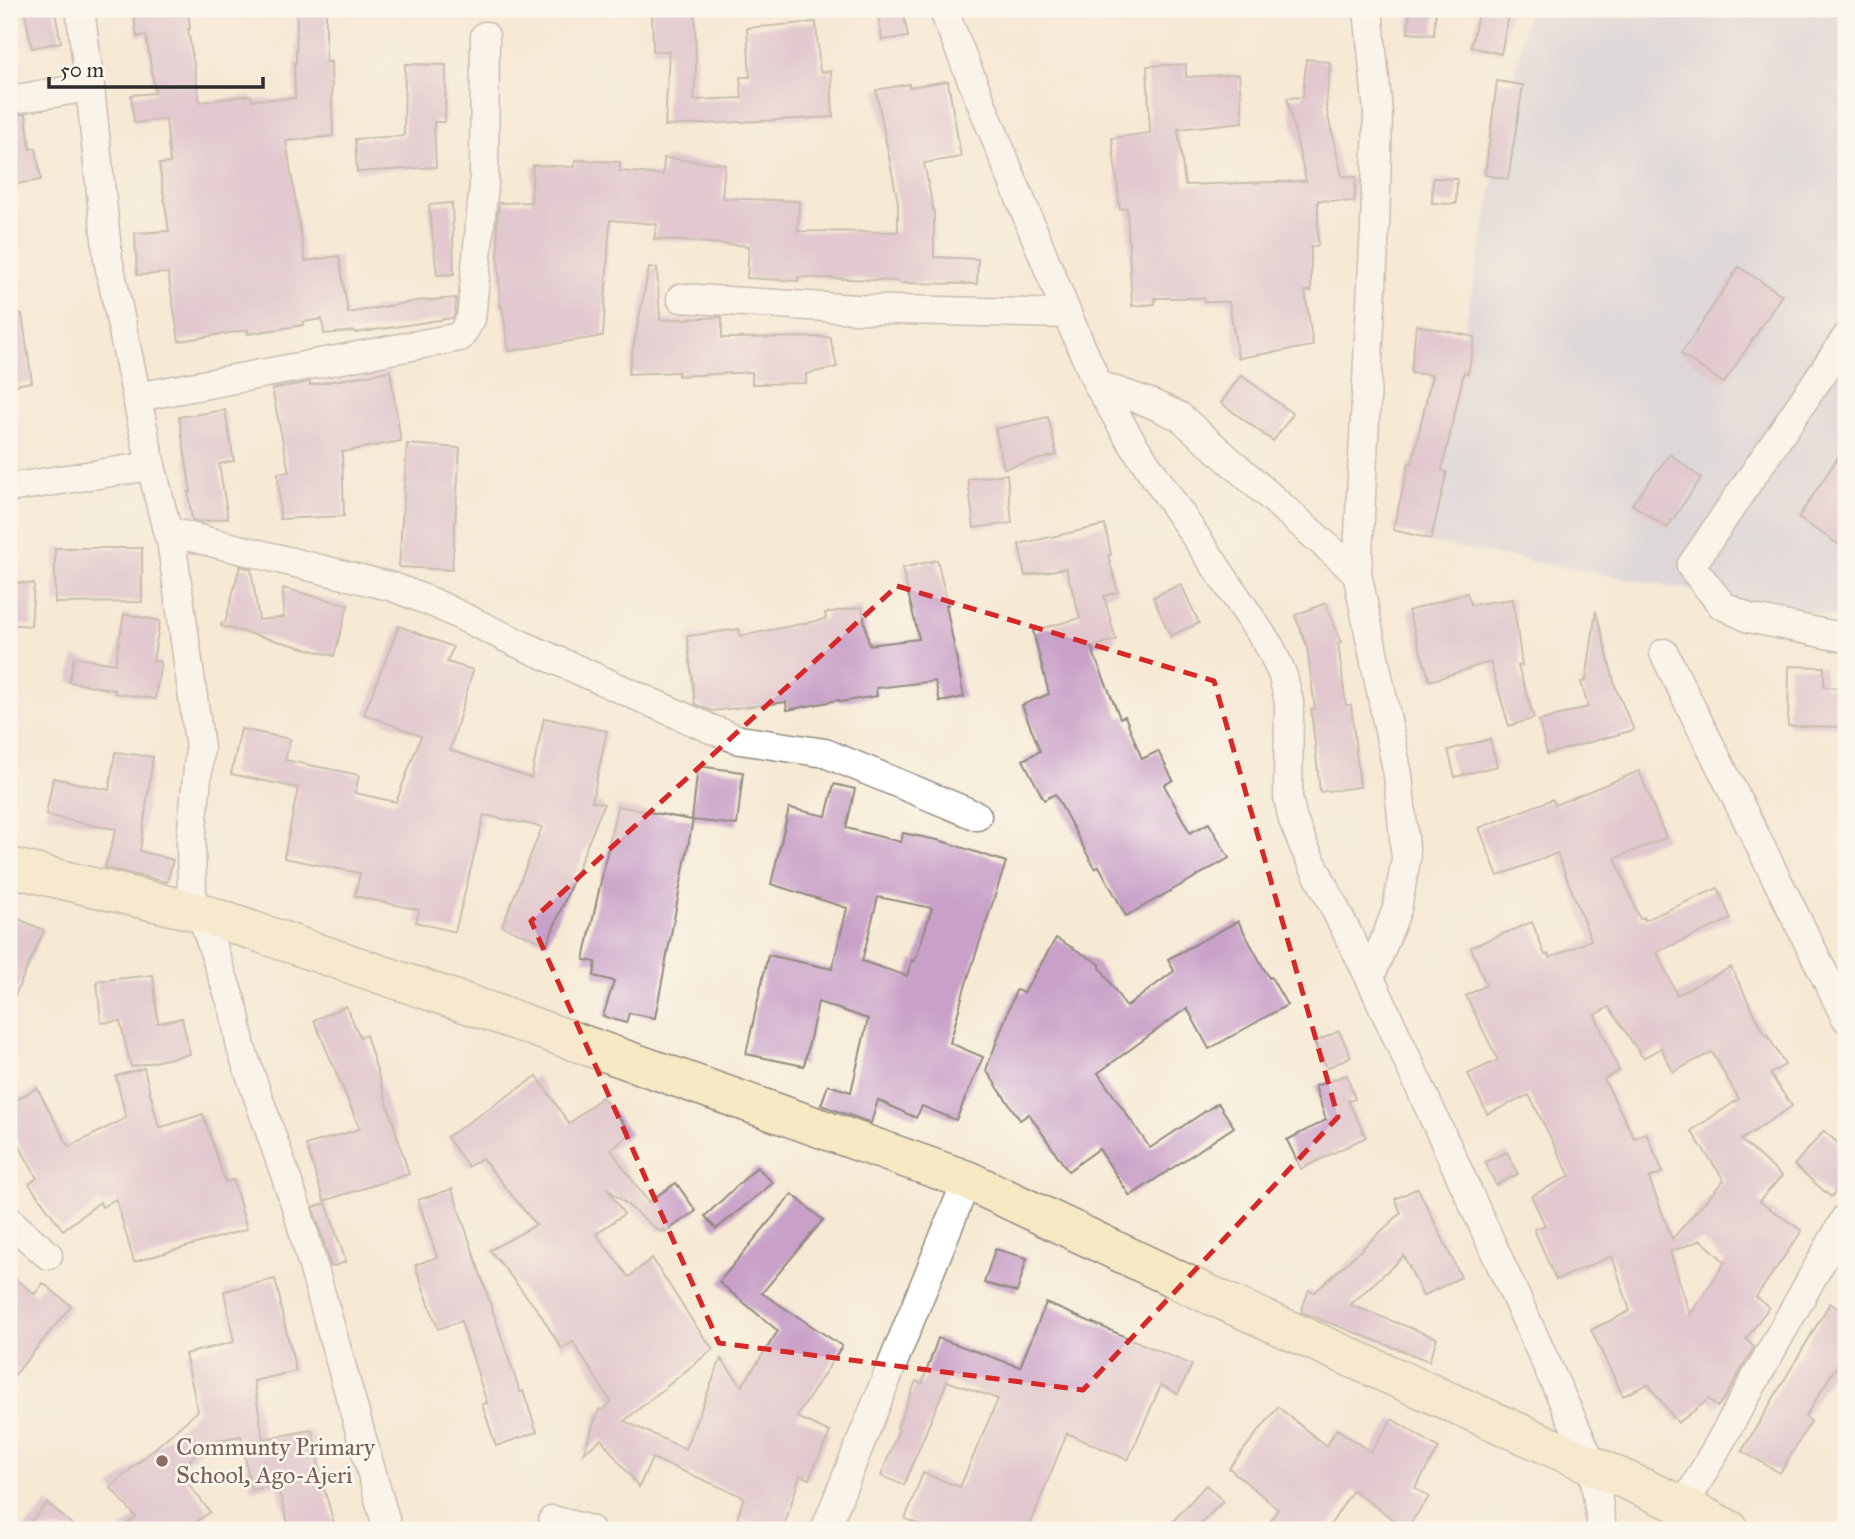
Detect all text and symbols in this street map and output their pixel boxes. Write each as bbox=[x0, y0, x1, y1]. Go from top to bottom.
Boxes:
scale bar bbox=[49, 46, 262, 90]
text: 50 m bbox=[60, 57, 105, 83]
place label: Communty Primary School, Ago-Ajeri bbox=[176, 1432, 376, 1490]
marker: Communty Primary School, Ago-Ajeri bbox=[154, 1453, 170, 1469]

